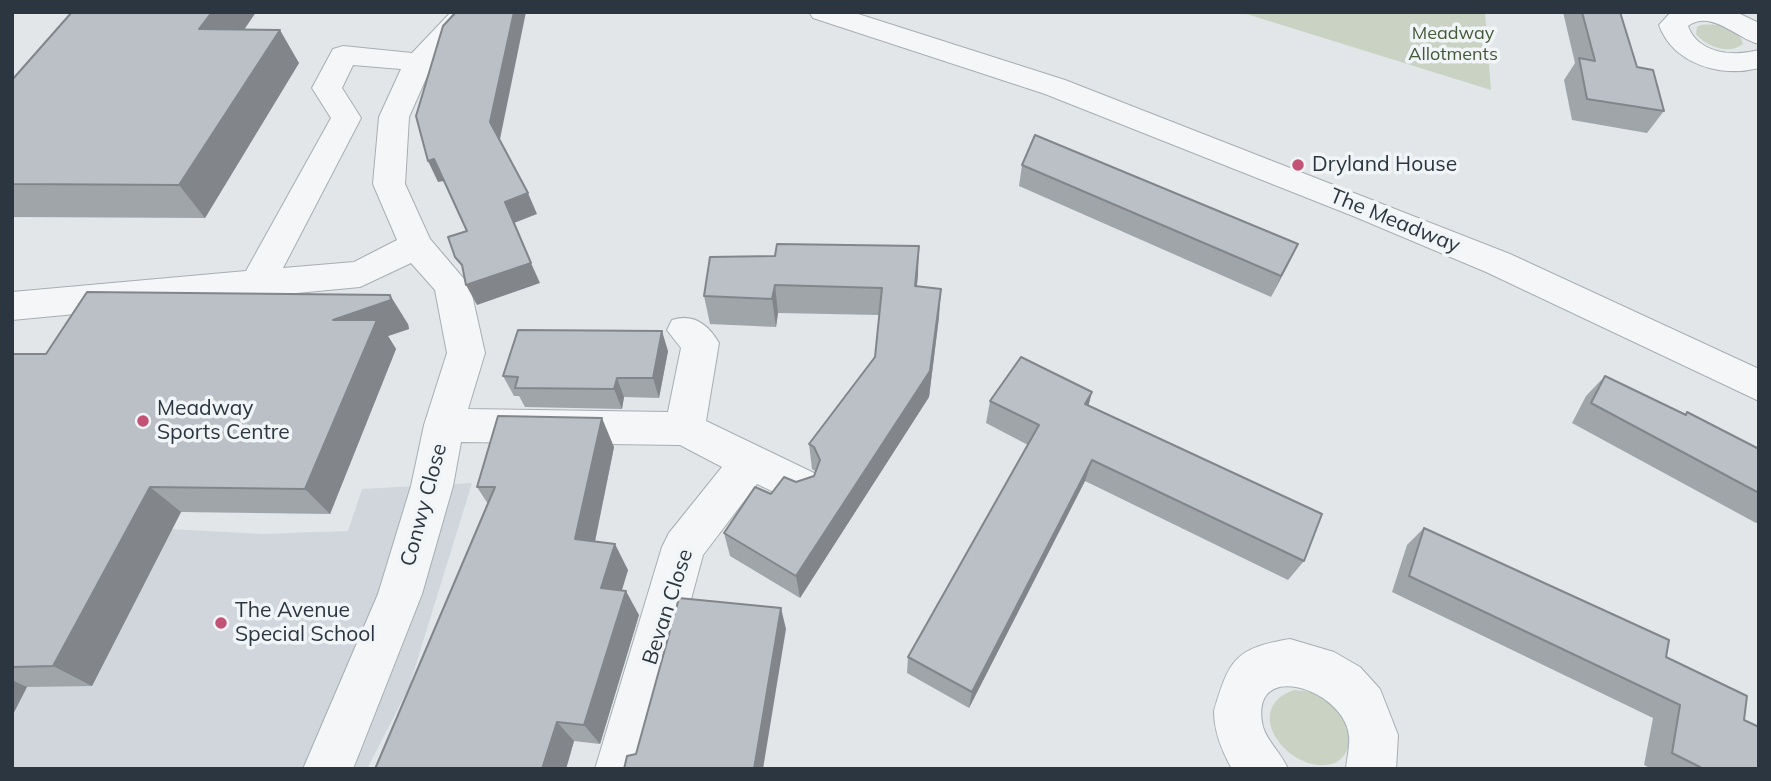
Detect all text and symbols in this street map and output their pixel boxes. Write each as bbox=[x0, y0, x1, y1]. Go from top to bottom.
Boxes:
park label: Meadway Allotments bbox=[1408, 23, 1498, 66]
place label: Dryland House bbox=[1312, 152, 1457, 178]
marker: Dryland House bbox=[1290, 157, 1306, 173]
street label: The Meadway bbox=[1326, 183, 1464, 259]
place label: Meadway Sports Centre bbox=[157, 396, 290, 446]
marker: Meadway Sports Centre bbox=[135, 413, 151, 429]
street label: Conwy Close bbox=[396, 441, 452, 569]
street label: Bevan Close bbox=[637, 546, 699, 668]
place label: The Avenue Special School bbox=[235, 598, 375, 648]
marker: The Avenue Special School bbox=[213, 615, 229, 631]

